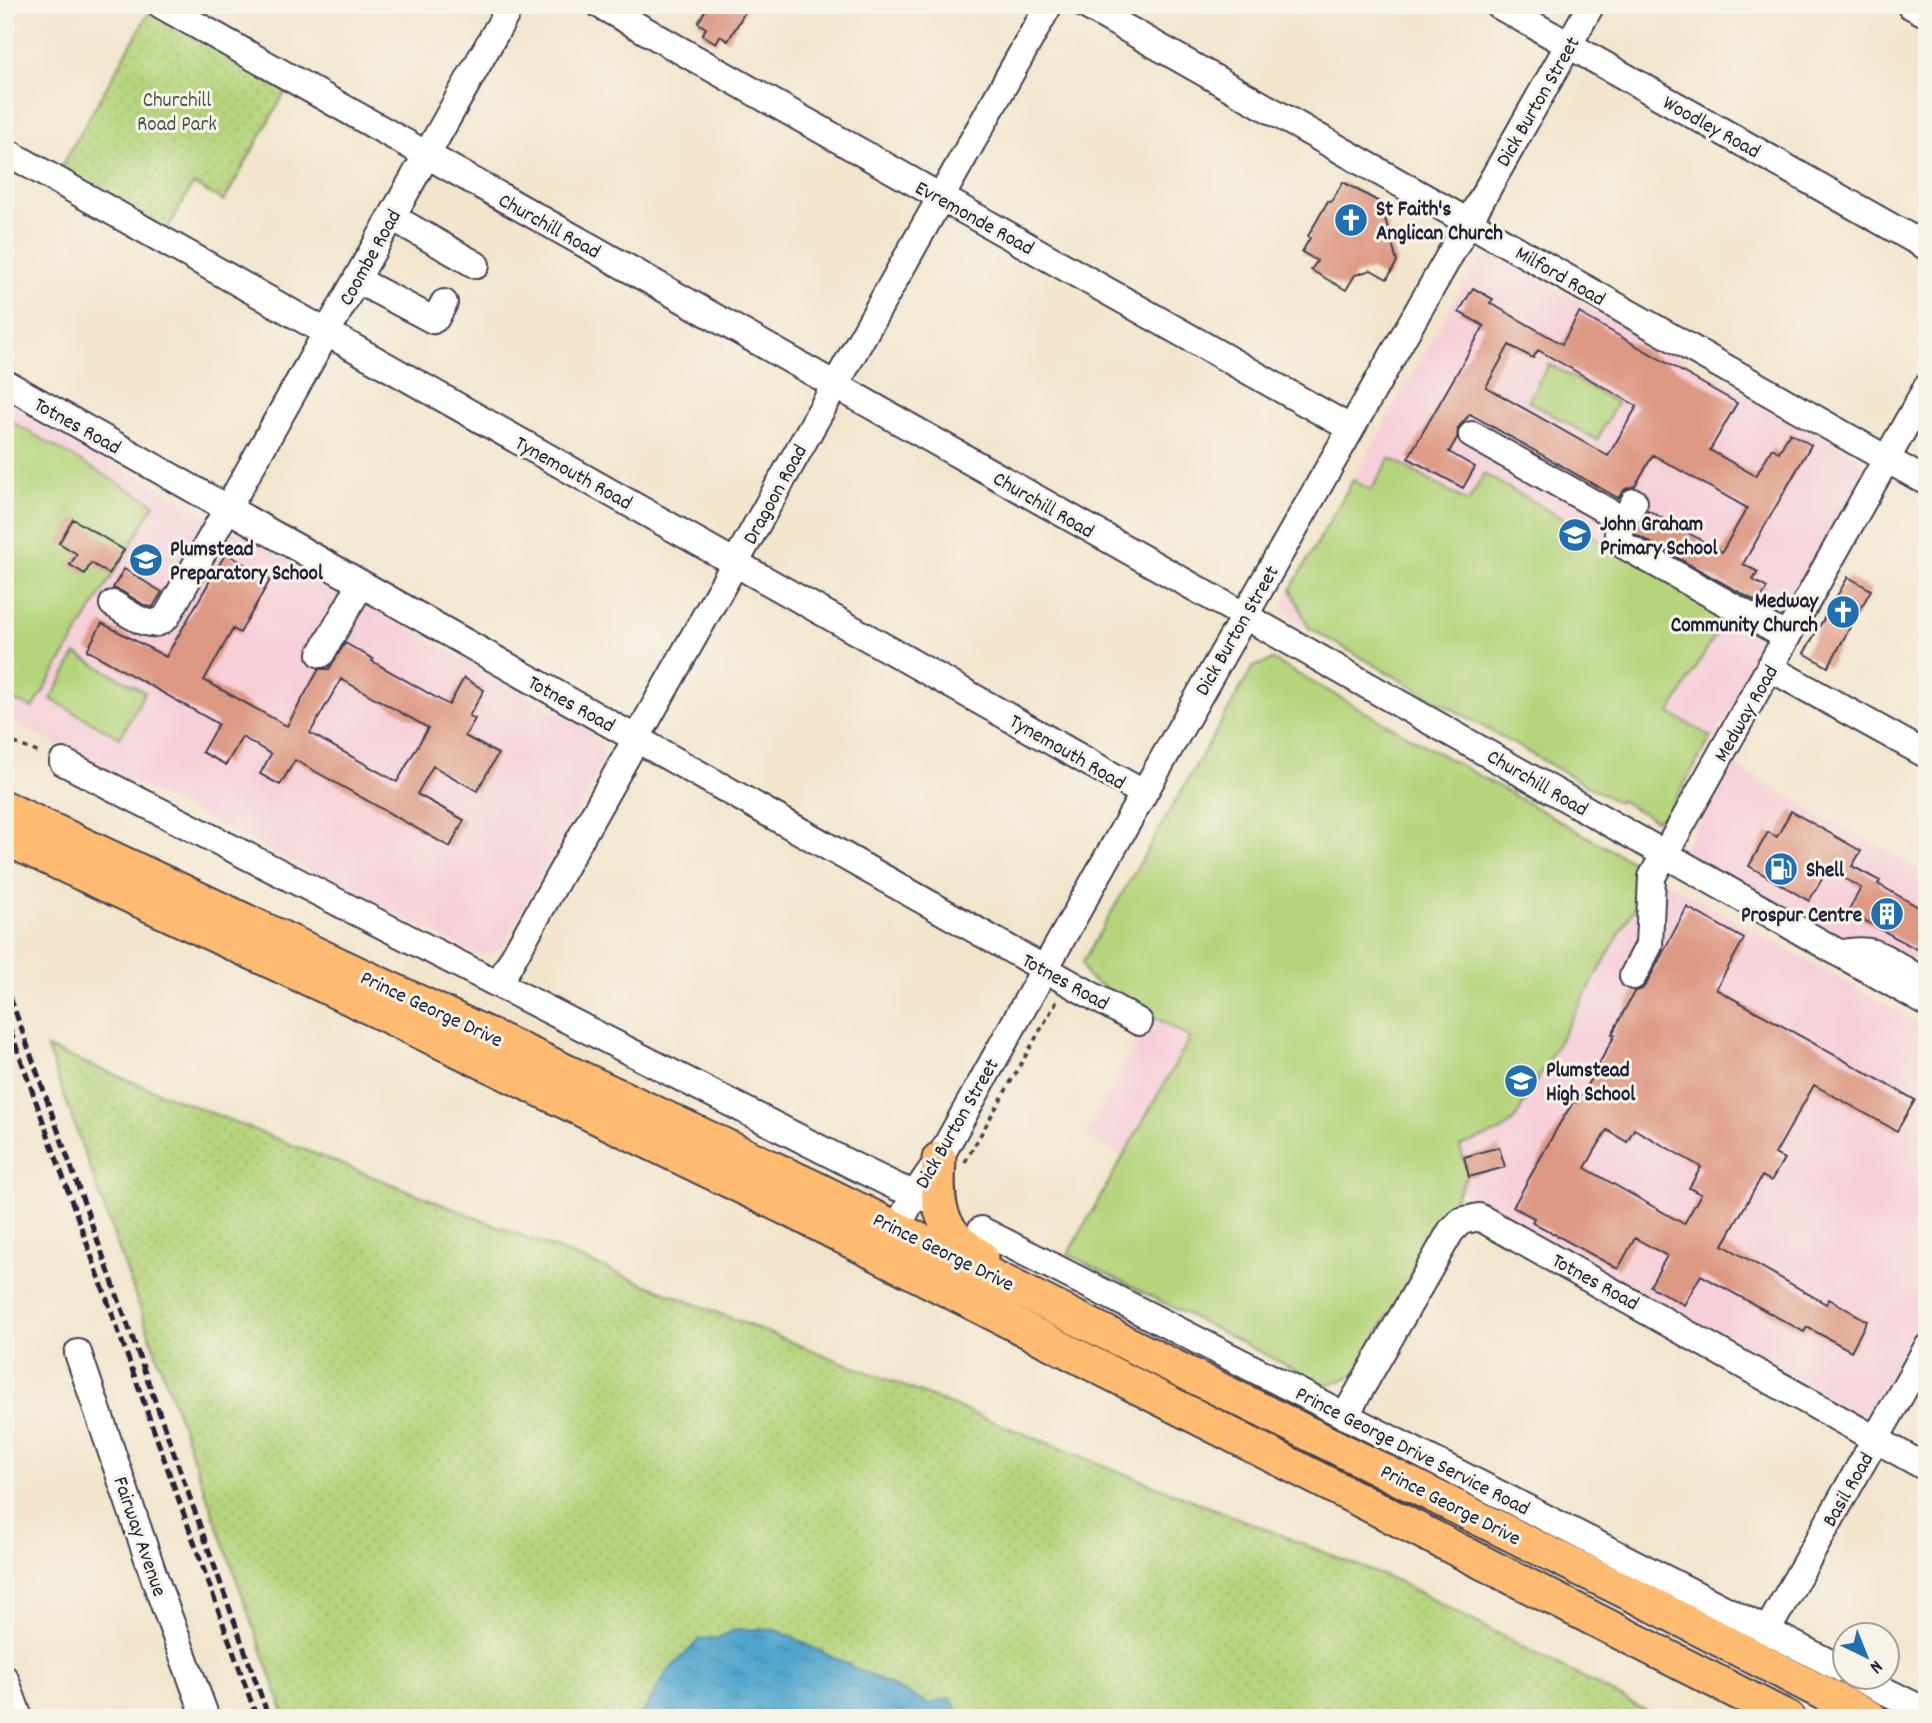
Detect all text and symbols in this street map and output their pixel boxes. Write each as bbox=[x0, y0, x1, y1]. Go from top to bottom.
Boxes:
street label: Dick Burton Street bbox=[1490, 32, 1589, 173]
park label: Churchill Road Park bbox=[137, 87, 217, 141]
street label: Woodley Road bbox=[1656, 89, 1765, 168]
street label: Evremonde Road bbox=[909, 175, 1039, 265]
street label: Churchill Road bbox=[492, 187, 605, 268]
place label: St Faith's Anglican Church bbox=[1376, 196, 1503, 250]
church icon: St Faith's Anglican Church bbox=[1332, 201, 1370, 239]
street label: Coombe Road bbox=[333, 205, 410, 312]
street label: Milford Road bbox=[1509, 240, 1610, 315]
street label: Totnes Road bbox=[28, 391, 126, 464]
street label: Tynemouth Road bbox=[508, 430, 637, 519]
street label: Dragoon Road bbox=[737, 440, 816, 551]
street label: Churchill Road bbox=[986, 465, 1099, 548]
place label: John Graham Primary School bbox=[1600, 511, 1719, 565]
school or university icon: John Graham Primary School bbox=[1556, 516, 1594, 554]
place label: Plumstead Preparatory School bbox=[170, 536, 324, 590]
school or university icon: Plumstead Preparatory School bbox=[127, 541, 165, 579]
street label: Dick Burton Street bbox=[1189, 561, 1288, 702]
place label: Medway Community Church bbox=[1671, 588, 1819, 642]
church icon: Medway Community Church bbox=[1824, 593, 1862, 631]
street label: Medway Road bbox=[1708, 661, 1787, 768]
street label: Totnes Road bbox=[522, 669, 620, 742]
street label: Tynemouth Road bbox=[1003, 708, 1130, 799]
street label: Churchill Road bbox=[1480, 743, 1593, 826]
fuel station icon: Shell bbox=[1762, 850, 1800, 888]
place label: Shell bbox=[1806, 857, 1845, 887]
building icon: Prospur Centre bbox=[1868, 895, 1906, 933]
place label: Prospur Centre bbox=[1741, 902, 1862, 932]
street label: Totnes Road bbox=[1016, 947, 1114, 1020]
street label: Prince George Drive bbox=[355, 965, 507, 1057]
street label: Dick Burton Street bbox=[909, 1054, 1008, 1195]
place label: Plumstead High School bbox=[1546, 1057, 1636, 1111]
school or university icon: Plumstead High School bbox=[1502, 1062, 1540, 1100]
street label: Prince George Drive bbox=[867, 1206, 1018, 1301]
street label: Totnes Road bbox=[1546, 1247, 1644, 1320]
street label: Prince George Drive Service Road bbox=[1292, 1380, 1534, 1520]
street label: Basil Road bbox=[1816, 1448, 1883, 1533]
street label: Prince George Drive bbox=[1377, 1458, 1525, 1550]
street label: Fairway Avenue bbox=[104, 1473, 173, 1601]
north arrow bbox=[1830, 1622, 1900, 1692]
text: N bbox=[1863, 1653, 1888, 1679]

